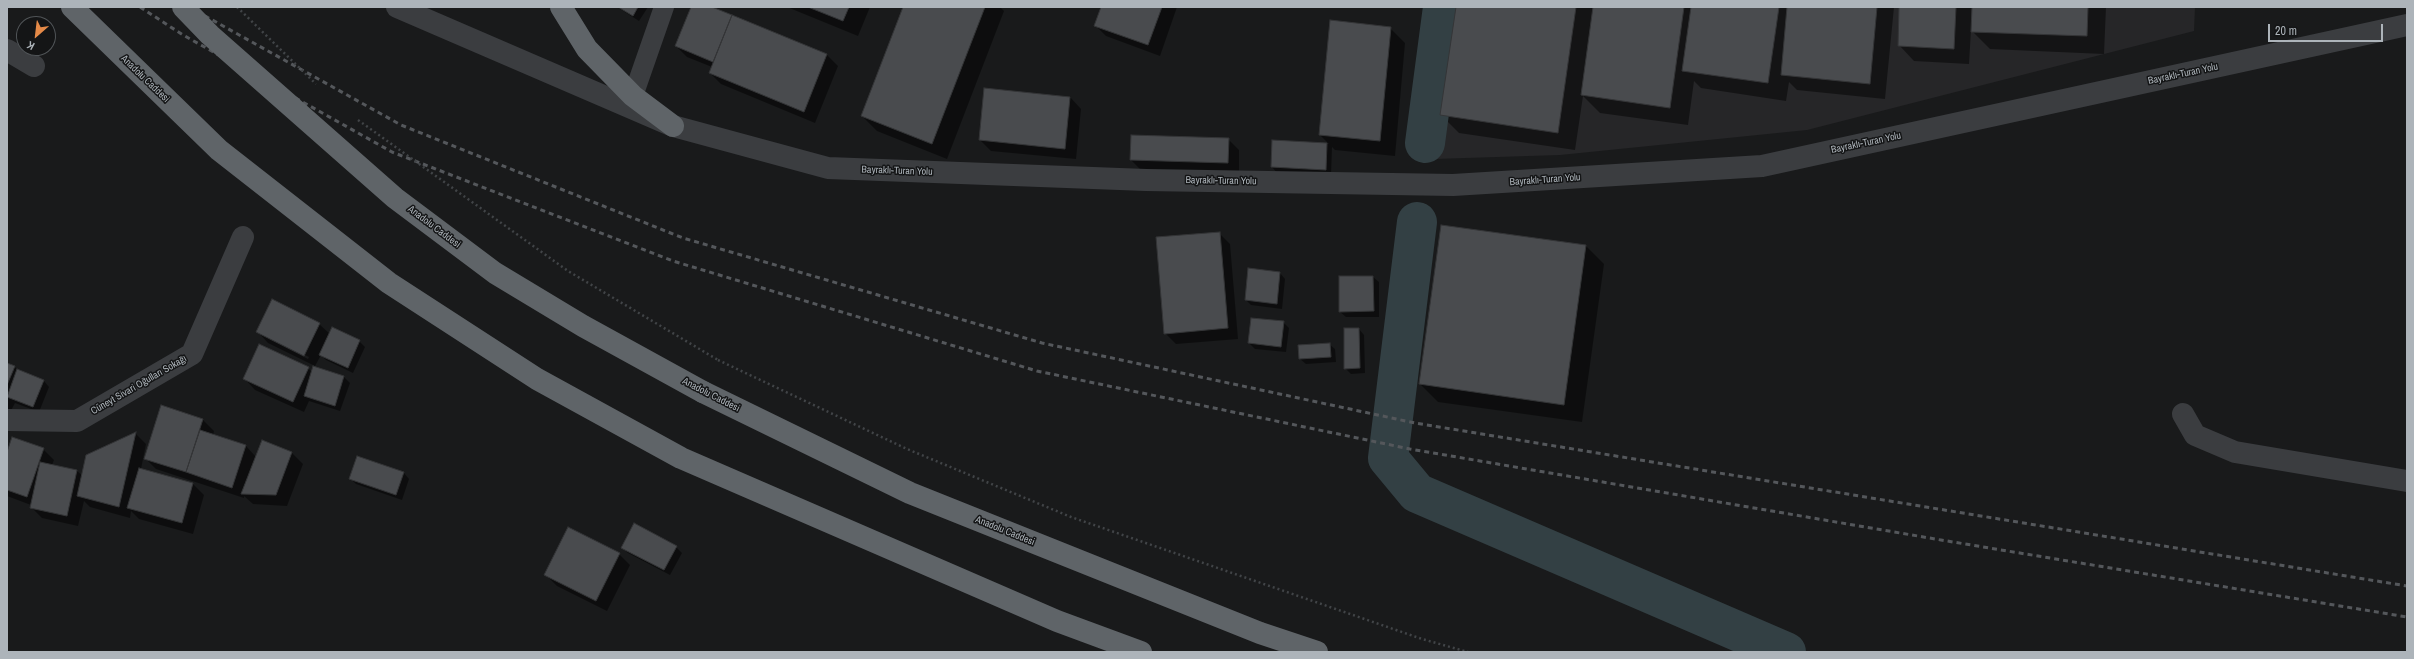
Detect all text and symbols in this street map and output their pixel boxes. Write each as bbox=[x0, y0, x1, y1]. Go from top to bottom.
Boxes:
north arrow bbox=[16, 16, 56, 56]
scale bar bbox=[2270, 16, 2385, 42]
text: 20 m bbox=[2275, 23, 2297, 39]
text: K bbox=[25, 38, 37, 53]
street label: Anadolu Caddesi bbox=[118, 53, 172, 105]
street label: Bayraklı-Turan Yolu bbox=[2147, 61, 2219, 87]
street label: Bayraklı-Turan Yolu bbox=[1830, 130, 1902, 156]
street label: Bayraklı-Turan Yolu bbox=[861, 164, 933, 178]
street label: Bayraklı-Turan Yolu bbox=[1509, 172, 1581, 188]
street label: Bayraklı-Turan Yolu bbox=[1185, 174, 1257, 188]
street label: Anadolu Caddesi bbox=[405, 203, 463, 251]
street label: Cüneyt Sivari Oğulları Sokağı bbox=[89, 353, 189, 417]
street label: Anadolu Caddesi bbox=[680, 375, 742, 415]
street label: Anadolu Caddesi bbox=[974, 514, 1036, 548]

